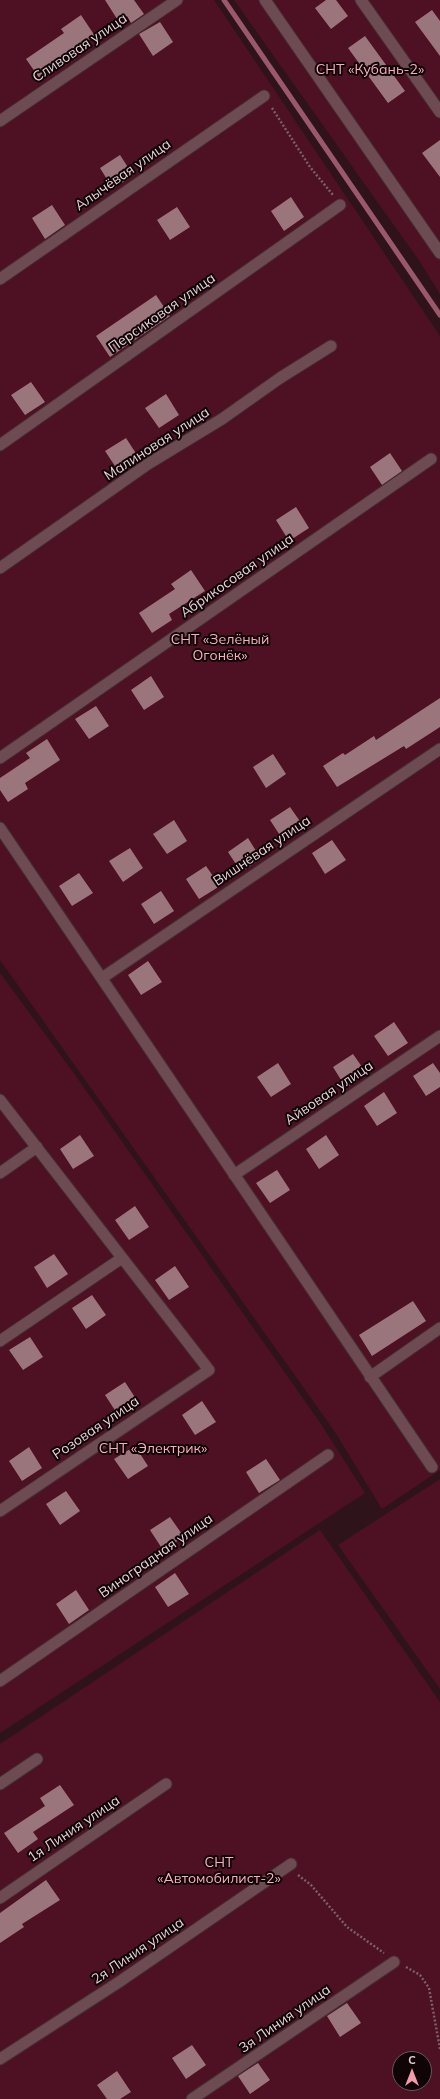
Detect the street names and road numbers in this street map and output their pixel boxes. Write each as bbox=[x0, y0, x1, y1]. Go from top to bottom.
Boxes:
street label: Сливовая улица bbox=[29, 10, 131, 86]
street label: Алычёвая улица bbox=[72, 136, 174, 214]
street label: Персиковая улица bbox=[105, 270, 219, 356]
street label: Малиновая улица bbox=[101, 404, 213, 484]
street label: Абрикосовая улица bbox=[177, 531, 297, 621]
street label: Вишнёвая улица bbox=[210, 812, 314, 890]
street label: Айвовая улица bbox=[282, 1057, 376, 1129]
street label: Розовая улица bbox=[50, 1393, 142, 1463]
street label: Виноградная улица bbox=[96, 1510, 216, 1602]
street label: 1я Линия улица bbox=[25, 1792, 123, 1866]
street label: 2я Линия улица bbox=[89, 1914, 187, 1988]
street label: 3я Линия улица bbox=[236, 1981, 334, 2057]

